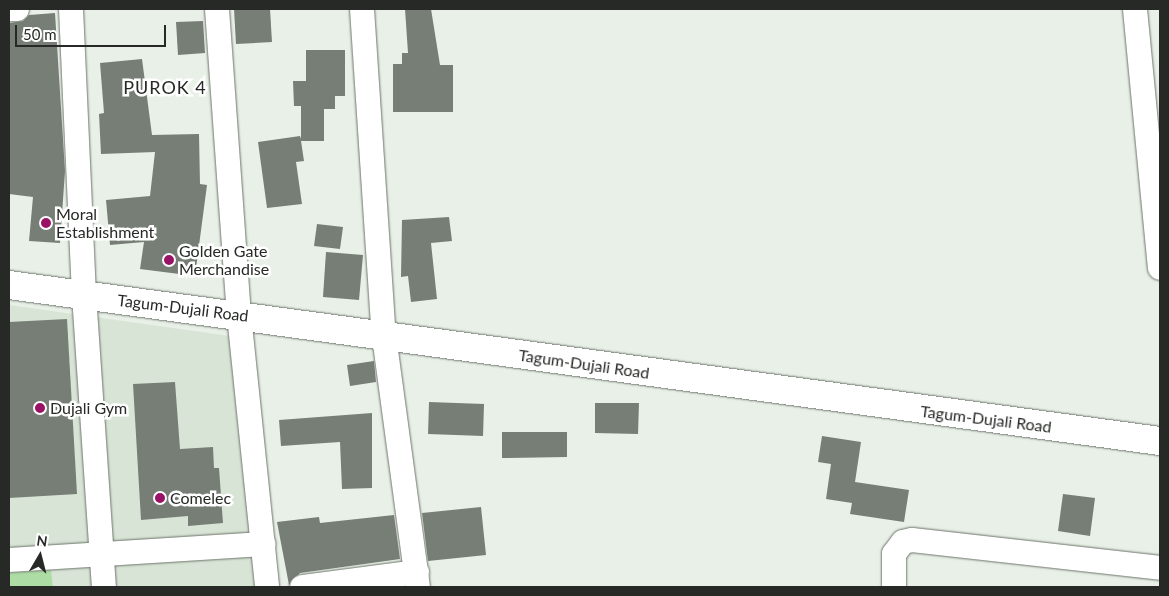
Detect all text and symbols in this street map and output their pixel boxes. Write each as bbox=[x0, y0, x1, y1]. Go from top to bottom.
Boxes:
scale bar bbox=[18, 15, 169, 47]
text: 50 m bbox=[23, 25, 57, 43]
district label: PUROK 4 bbox=[122, 76, 208, 98]
place label: Moral Establishment bbox=[56, 204, 154, 242]
marker: Moral Establishment bbox=[40, 217, 52, 229]
place label: Golden Gate Merchandise bbox=[179, 241, 269, 279]
marker: Golden Gate Merchandise bbox=[163, 254, 175, 266]
street label: Tagum-Dujali Road bbox=[116, 290, 250, 326]
street label: Tagum-Dujali Road bbox=[517, 345, 651, 383]
place label: Dujali Gym bbox=[50, 398, 127, 418]
street label: Tagum-Dujali Road bbox=[919, 401, 1053, 437]
marker: Dujali Gym bbox=[34, 402, 46, 414]
place label: Comelec bbox=[170, 488, 231, 508]
marker: Comelec bbox=[154, 492, 166, 504]
north arrow bbox=[15, 531, 65, 581]
text: N bbox=[36, 531, 49, 550]

